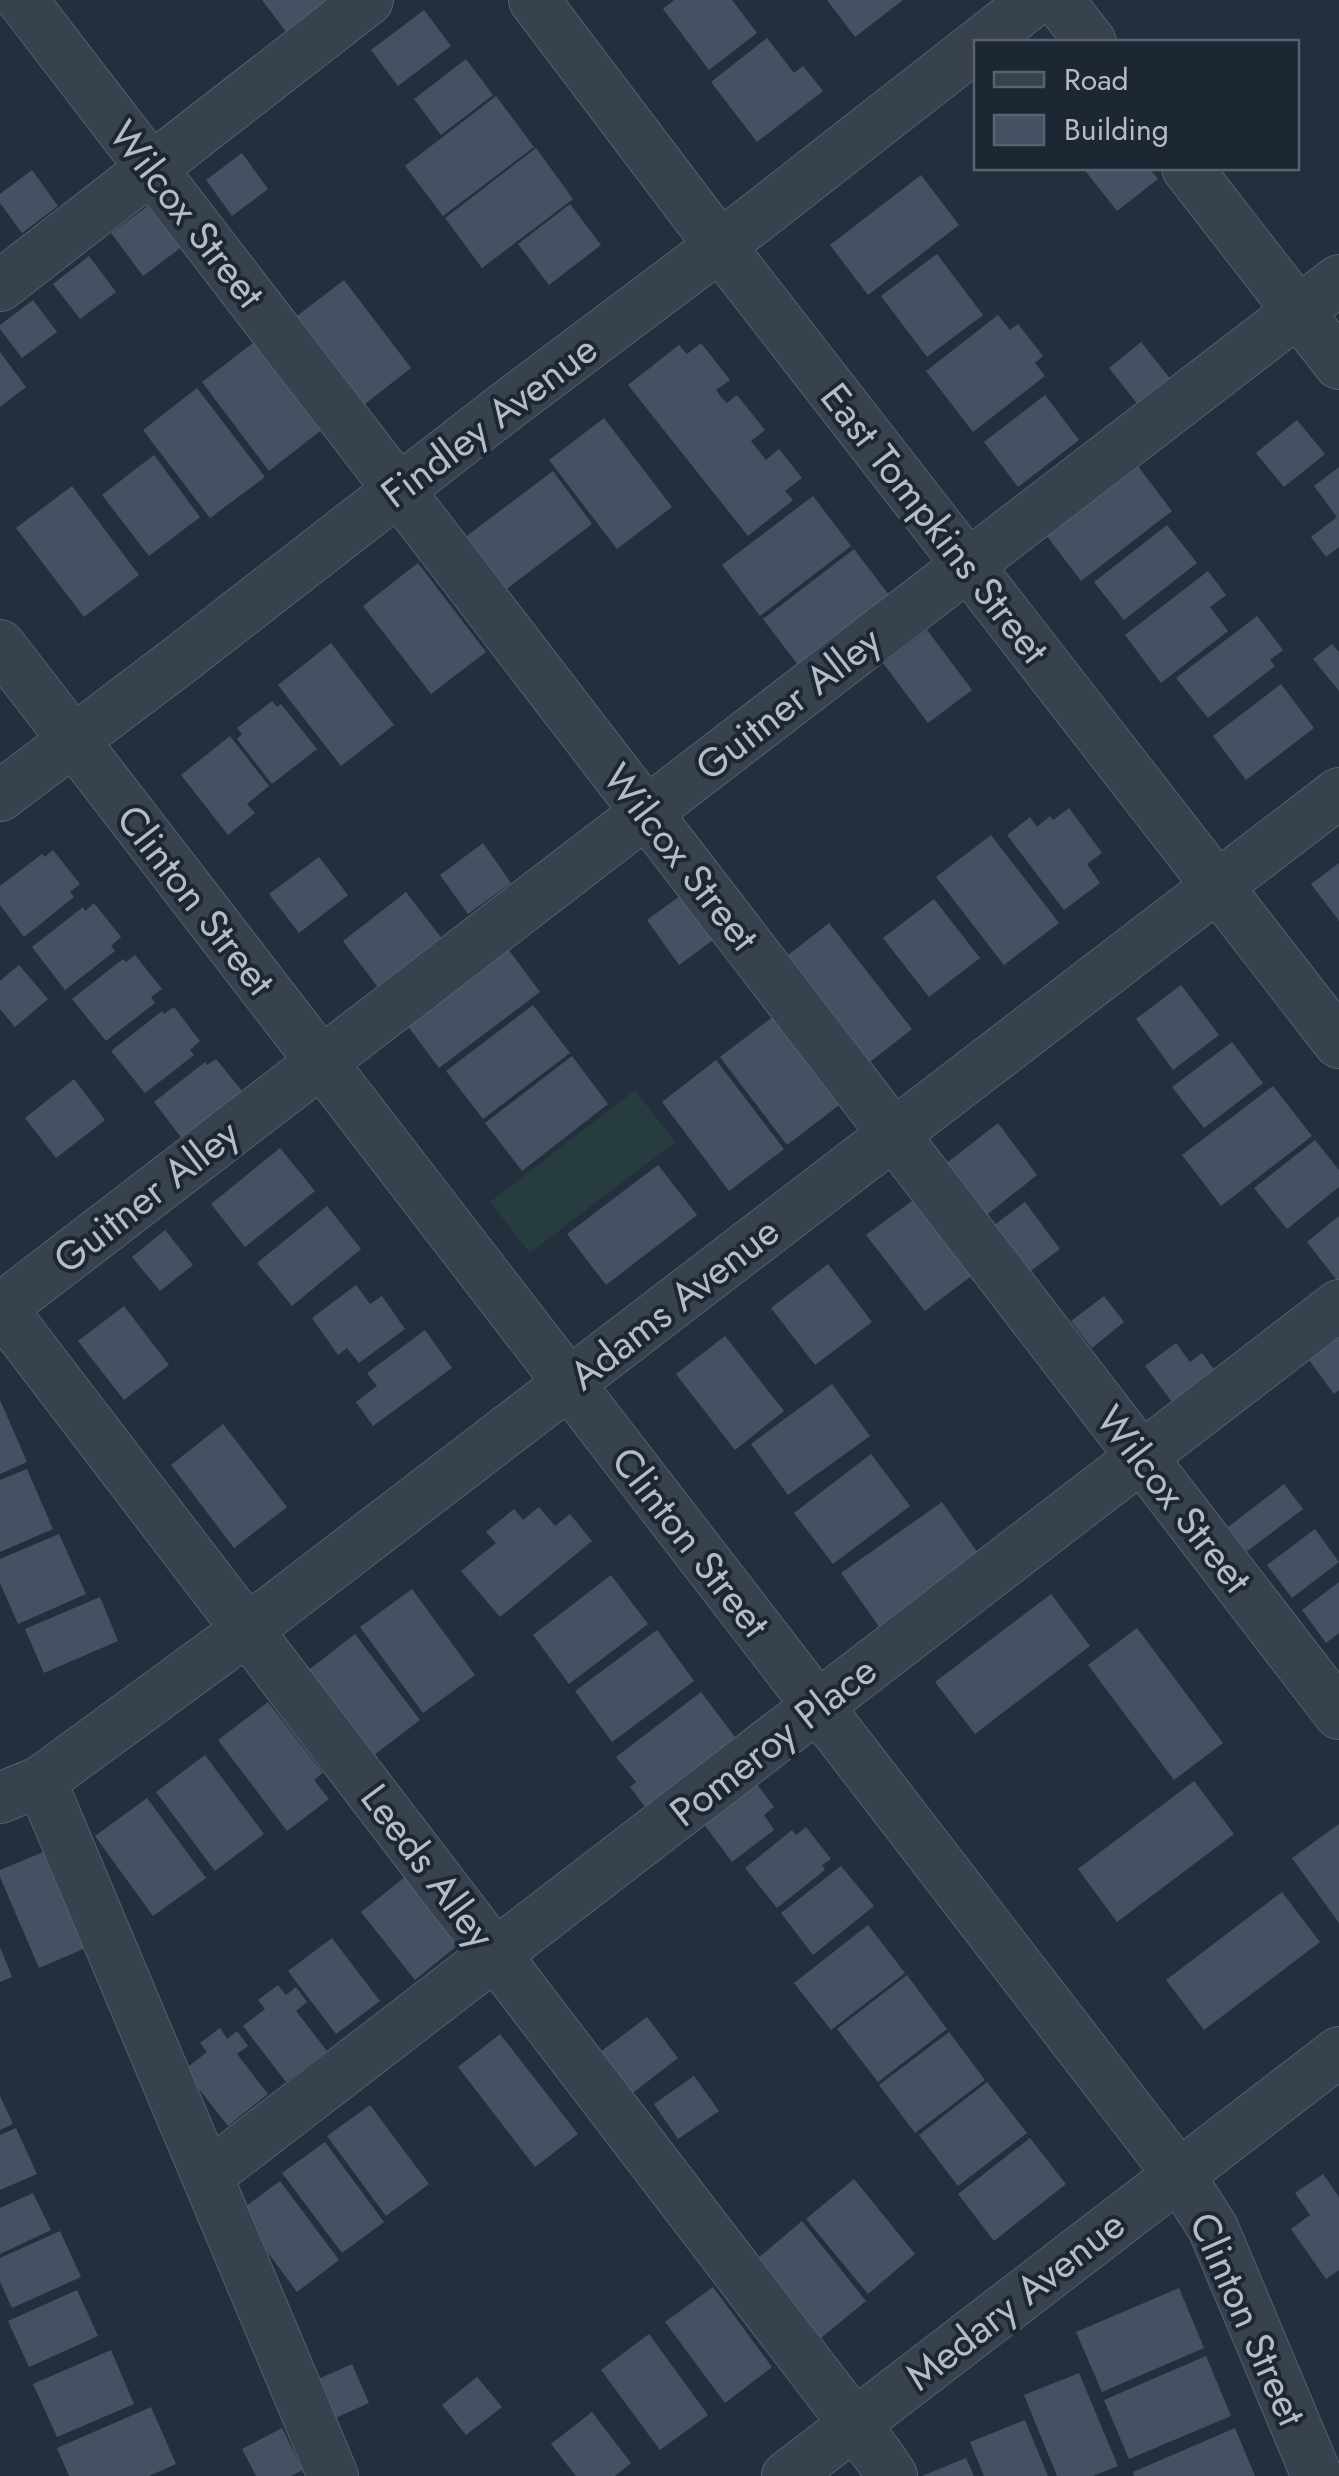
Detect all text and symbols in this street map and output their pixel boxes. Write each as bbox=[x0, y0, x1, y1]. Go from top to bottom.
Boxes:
legend bbox=[974, 40, 1299, 170]
text: Road bbox=[1064, 58, 1129, 101]
street label: Wilcox Street bbox=[95, 108, 279, 320]
text: Building bbox=[1064, 108, 1169, 151]
street label: Findley Avenue bbox=[369, 320, 609, 522]
street label: East Tompkins Street bbox=[807, 370, 1063, 676]
street label: Guitner Alley bbox=[683, 612, 894, 794]
street label: Wilcox Street bbox=[589, 751, 773, 963]
street label: Clinton Street bbox=[103, 792, 289, 1008]
street label: Guitner Alley bbox=[41, 1105, 252, 1287]
street label: Adams Avenue bbox=[557, 1202, 791, 1404]
street label: Wilcox Street bbox=[1082, 1393, 1266, 1605]
street label: Clinton Street bbox=[598, 1434, 784, 1650]
street label: Pomeroy Place bbox=[657, 1642, 889, 1840]
street label: Leeds Alley bbox=[347, 1772, 509, 1961]
street label: Medary Avenue bbox=[893, 2196, 1137, 2404]
street label: Clinton Street bbox=[1175, 2203, 1321, 2435]

